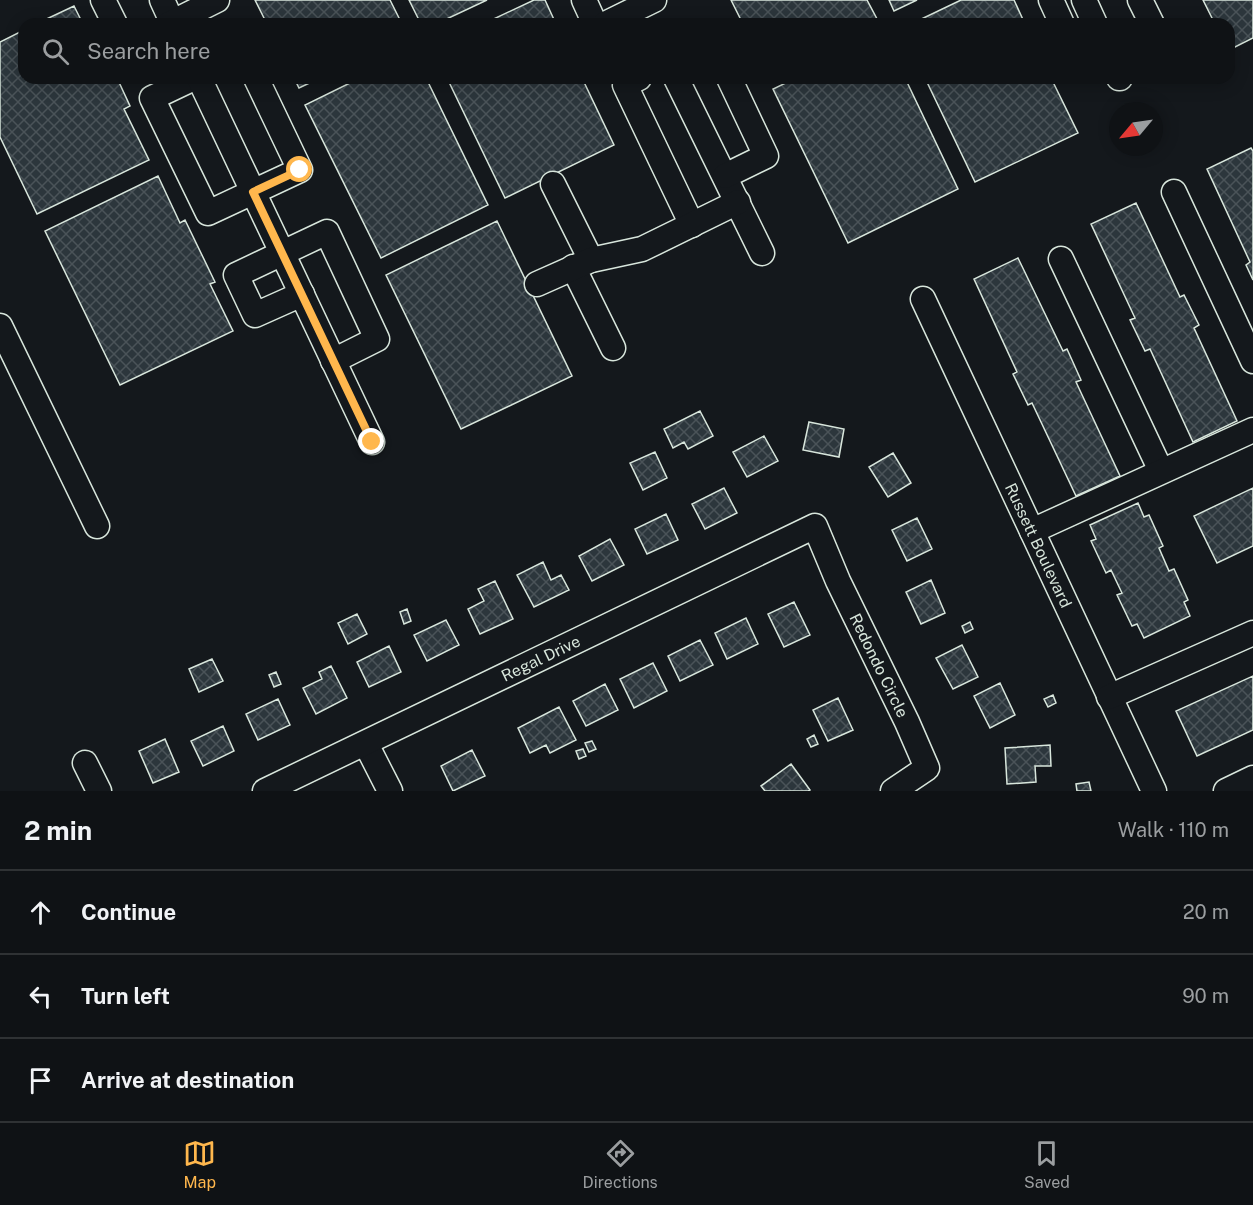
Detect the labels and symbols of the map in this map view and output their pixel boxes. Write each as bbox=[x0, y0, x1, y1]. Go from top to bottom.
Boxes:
north arrow bbox=[1109, 102, 1163, 156]
route start bbox=[286, 156, 312, 182]
route end bbox=[358, 428, 384, 454]
street label: Russett Boulevard bbox=[1001, 480, 1076, 611]
street label: Redondo Circle bbox=[845, 611, 912, 721]
street label: Regal Drive bbox=[498, 632, 583, 686]

